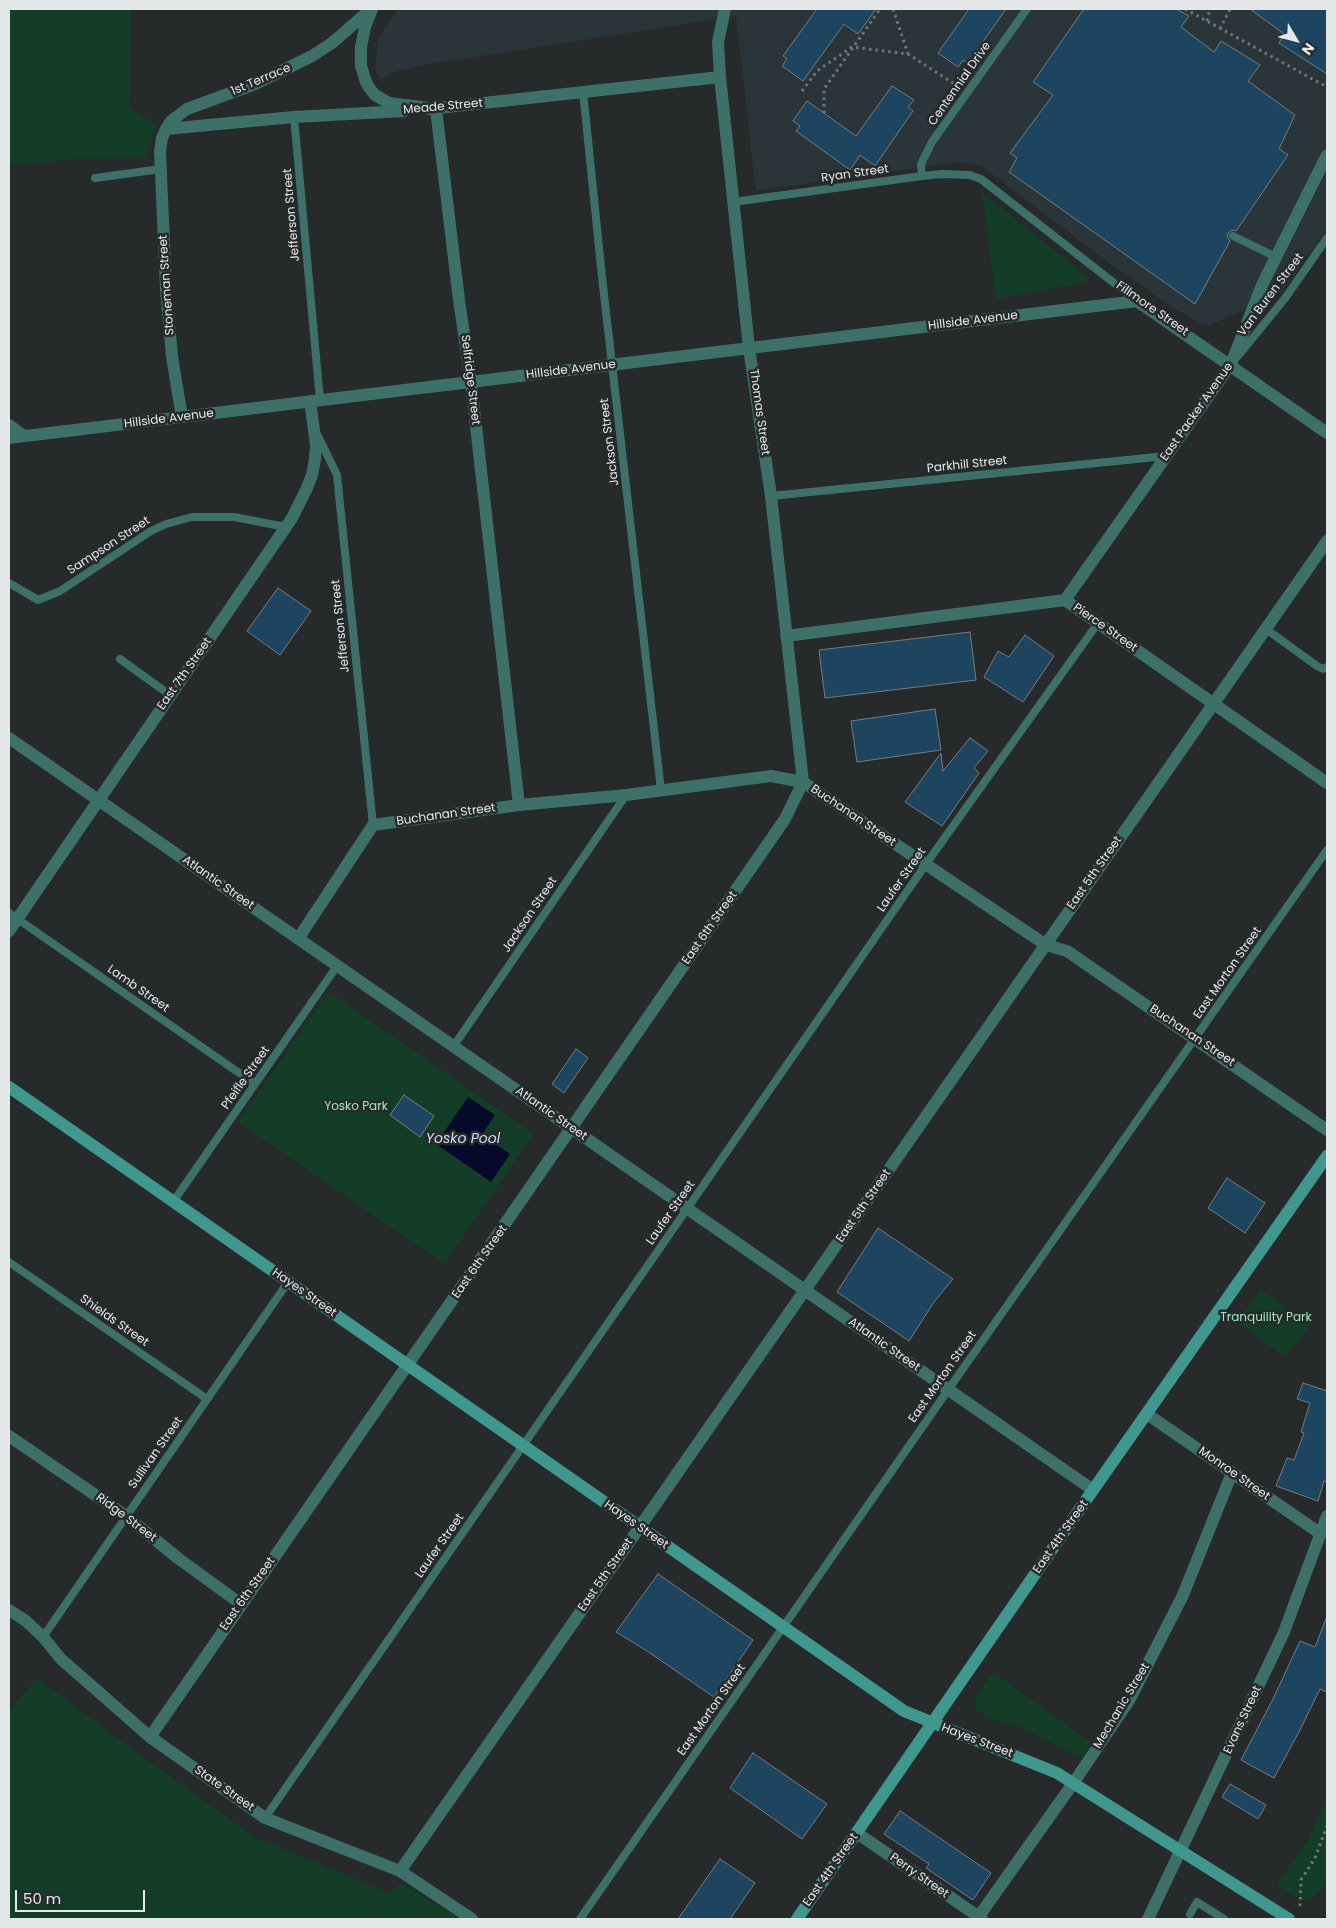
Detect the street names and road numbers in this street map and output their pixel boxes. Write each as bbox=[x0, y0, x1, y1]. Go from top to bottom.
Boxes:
street label: Centennial Drive bbox=[926, 39, 994, 129]
street label: 1st Terrace bbox=[229, 61, 293, 99]
street label: Meade Street bbox=[403, 96, 483, 118]
street label: Ryan Street bbox=[820, 162, 890, 186]
street label: Jefferson Street bbox=[281, 168, 303, 262]
street label: Stoneman Street bbox=[156, 234, 178, 336]
street label: Van Buren Street bbox=[1235, 251, 1307, 339]
street label: Fillmore Street bbox=[1113, 279, 1191, 339]
street label: Hillside Avenue bbox=[927, 308, 1019, 334]
street label: Selfridge Street bbox=[457, 334, 483, 426]
street label: Hillside Avenue bbox=[525, 357, 617, 383]
street label: East Packer Avenue bbox=[1158, 360, 1236, 464]
street label: Thomas Street bbox=[746, 368, 772, 456]
street label: Jackson Street bbox=[597, 398, 623, 486]
street label: Hillside Avenue bbox=[123, 406, 215, 432]
street label: Parkhill Street bbox=[926, 454, 1008, 476]
street label: Sampson Street bbox=[65, 514, 153, 578]
street label: Jefferson Street bbox=[329, 579, 353, 673]
street label: Pierce Street bbox=[1070, 601, 1140, 655]
street label: East 7th Street bbox=[155, 635, 215, 713]
street label: Buchanan Street bbox=[808, 782, 898, 850]
street label: Buchanan Street bbox=[396, 801, 496, 829]
street label: East 5th Street bbox=[1064, 834, 1126, 912]
street label: Laufer Street bbox=[875, 845, 929, 915]
street label: Atlantic Street bbox=[179, 853, 257, 913]
street label: Jackson Street bbox=[499, 875, 561, 955]
street label: East 6th Street bbox=[679, 889, 741, 967]
street label: East Morton Street bbox=[1191, 924, 1265, 1022]
street label: Lamb Street bbox=[104, 962, 172, 1016]
street label: Buchanan Street bbox=[1147, 1002, 1237, 1070]
street label: Pfeifle Street bbox=[219, 1044, 273, 1112]
street label: Atlantic Street bbox=[512, 1084, 590, 1144]
street label: East 5th Street bbox=[833, 1167, 895, 1245]
street label: Laufer Street bbox=[644, 1178, 698, 1248]
street label: East 6th Street bbox=[449, 1223, 511, 1301]
street label: Hayes Street bbox=[269, 1266, 339, 1320]
street label: Shields Street bbox=[77, 1292, 151, 1350]
street label: Atlantic Street bbox=[845, 1315, 923, 1375]
street label: East Morton Street bbox=[906, 1328, 980, 1426]
street label: Sullivan Street bbox=[126, 1414, 186, 1492]
street label: Monroe Street bbox=[1196, 1444, 1272, 1504]
street label: Ridge Street bbox=[93, 1491, 159, 1545]
street label: Hayes Street bbox=[601, 1498, 671, 1552]
street label: East 4th Street bbox=[1030, 1498, 1092, 1576]
street label: Laufer Street bbox=[413, 1511, 467, 1581]
street label: East 5th Street bbox=[575, 1536, 637, 1614]
street label: East 6th Street bbox=[217, 1555, 279, 1633]
street label: East Morton Street bbox=[675, 1661, 749, 1759]
street label: Mechanic Street bbox=[1091, 1661, 1153, 1751]
street label: Evans Street bbox=[1221, 1684, 1265, 1756]
street label: Hayes Street bbox=[939, 1721, 1015, 1761]
street label: State Street bbox=[191, 1763, 257, 1815]
street label: East 4th Street bbox=[800, 1831, 862, 1909]
street label: Perry Street bbox=[887, 1850, 951, 1902]

